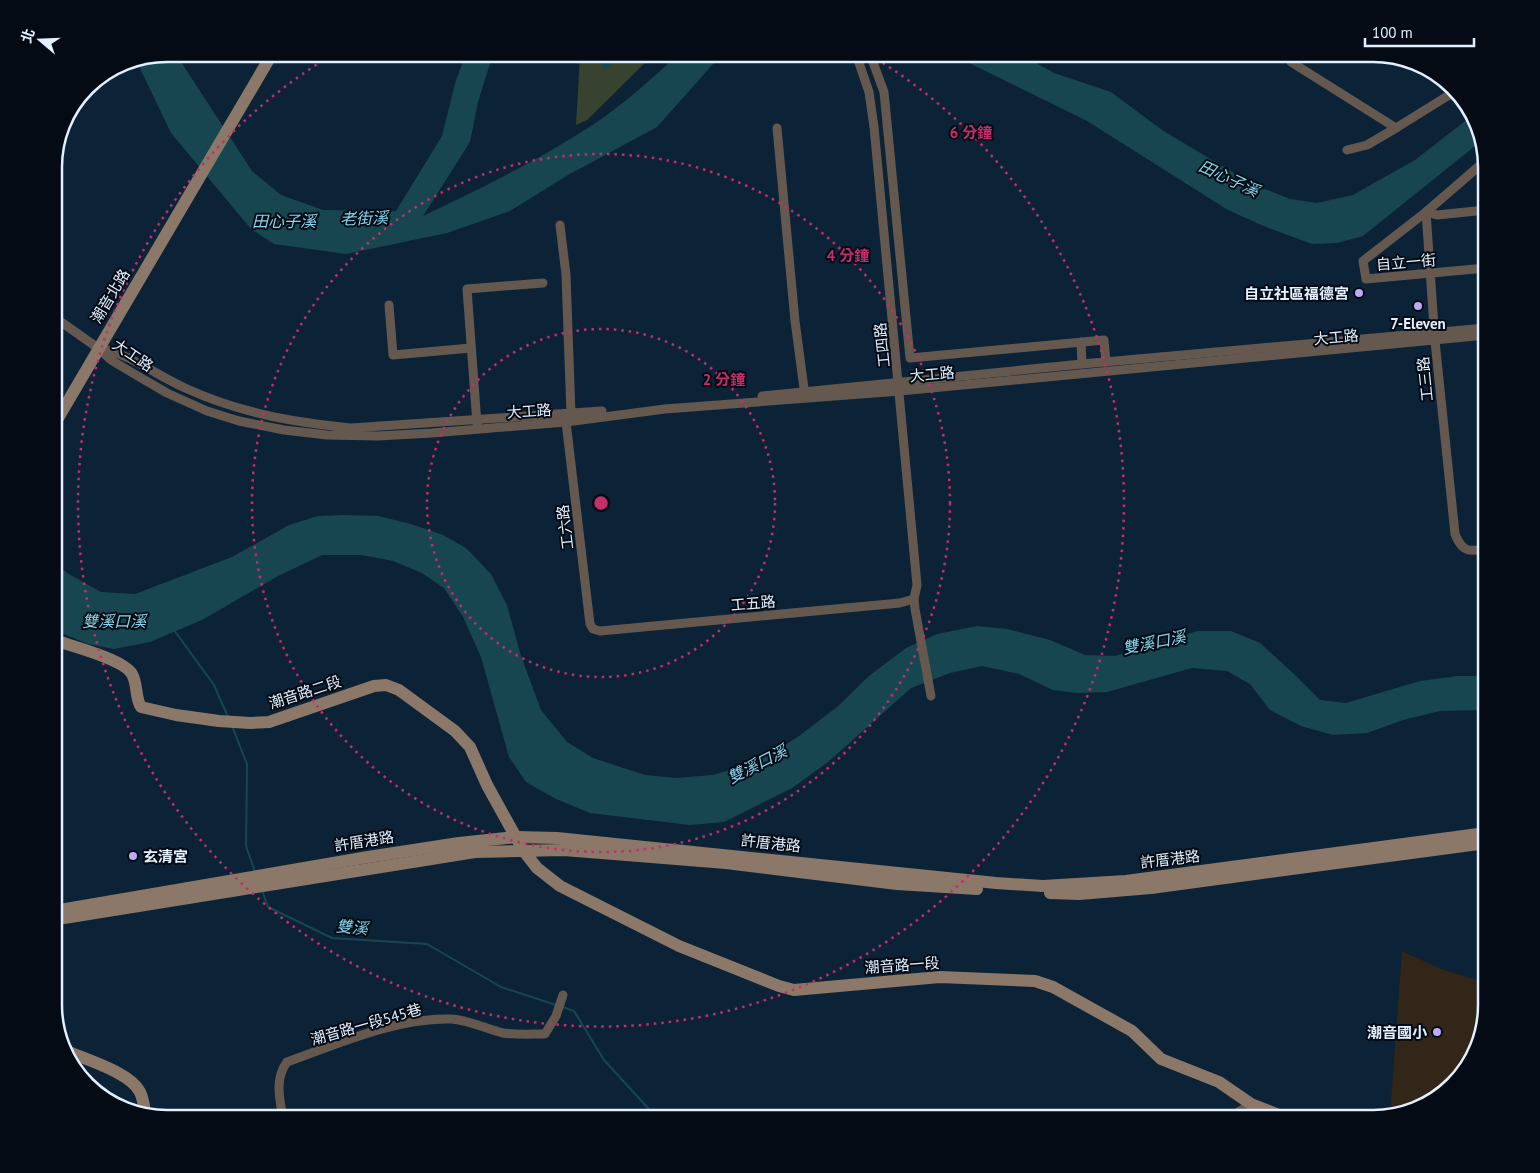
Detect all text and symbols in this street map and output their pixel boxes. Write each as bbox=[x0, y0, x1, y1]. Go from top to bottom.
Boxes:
north arrow bbox=[15, 15, 65, 65]
scale bar bbox=[1365, 15, 1474, 47]
text: 100 m bbox=[1372, 23, 1413, 42]
text: 北 bbox=[17, 26, 38, 45]
text: 6 分鐘 bbox=[950, 123, 992, 142]
water label: 田心子溪 bbox=[1196, 155, 1264, 201]
water label: 老街溪 bbox=[340, 207, 390, 229]
water label: 田心子溪 bbox=[252, 211, 318, 231]
text: 4 分鐘 bbox=[827, 246, 869, 265]
street label: 自立一街 bbox=[1375, 250, 1437, 274]
street label: 潮音北路 bbox=[86, 265, 134, 327]
place label: 自立社區福德宮 bbox=[1244, 284, 1349, 303]
marker: 自立社區福德宮 bbox=[1353, 287, 1365, 299]
marker: 7-Eleven bbox=[1412, 300, 1424, 312]
place label: 7-Eleven bbox=[1390, 314, 1446, 333]
street label: 工四路 bbox=[870, 322, 894, 368]
street label: 大工路 bbox=[1313, 326, 1359, 348]
street label: 大工路 bbox=[109, 335, 157, 375]
street label: 工三路 bbox=[1413, 356, 1437, 402]
street label: 大工路 bbox=[909, 363, 955, 385]
text: 2 分鐘 bbox=[703, 370, 745, 389]
street label: 大工路 bbox=[506, 400, 552, 422]
centre of rings bbox=[592, 494, 610, 512]
street label: 工六路 bbox=[553, 504, 577, 550]
street label: 工五路 bbox=[730, 592, 776, 614]
water label: 雙溪口溪 bbox=[82, 611, 148, 631]
water label: 雙溪口溪 bbox=[1121, 626, 1189, 658]
street label: 潮音路二段 bbox=[266, 671, 344, 713]
water label: 雙溪口溪 bbox=[724, 740, 792, 787]
street label: 許厝港路 bbox=[333, 827, 395, 855]
street label: 許厝港路 bbox=[740, 830, 802, 856]
street label: 許厝港路 bbox=[1139, 846, 1201, 872]
place label: 玄清宮 bbox=[143, 847, 188, 866]
marker: 玄清宮 bbox=[127, 850, 139, 862]
water label: 雙溪 bbox=[335, 916, 371, 939]
street label: 潮音路一段 bbox=[864, 953, 940, 977]
street label: 潮音路一段545巷 bbox=[308, 999, 424, 1049]
place label: 潮音國小 bbox=[1367, 1023, 1428, 1042]
marker: 潮音國小 bbox=[1431, 1026, 1443, 1038]

